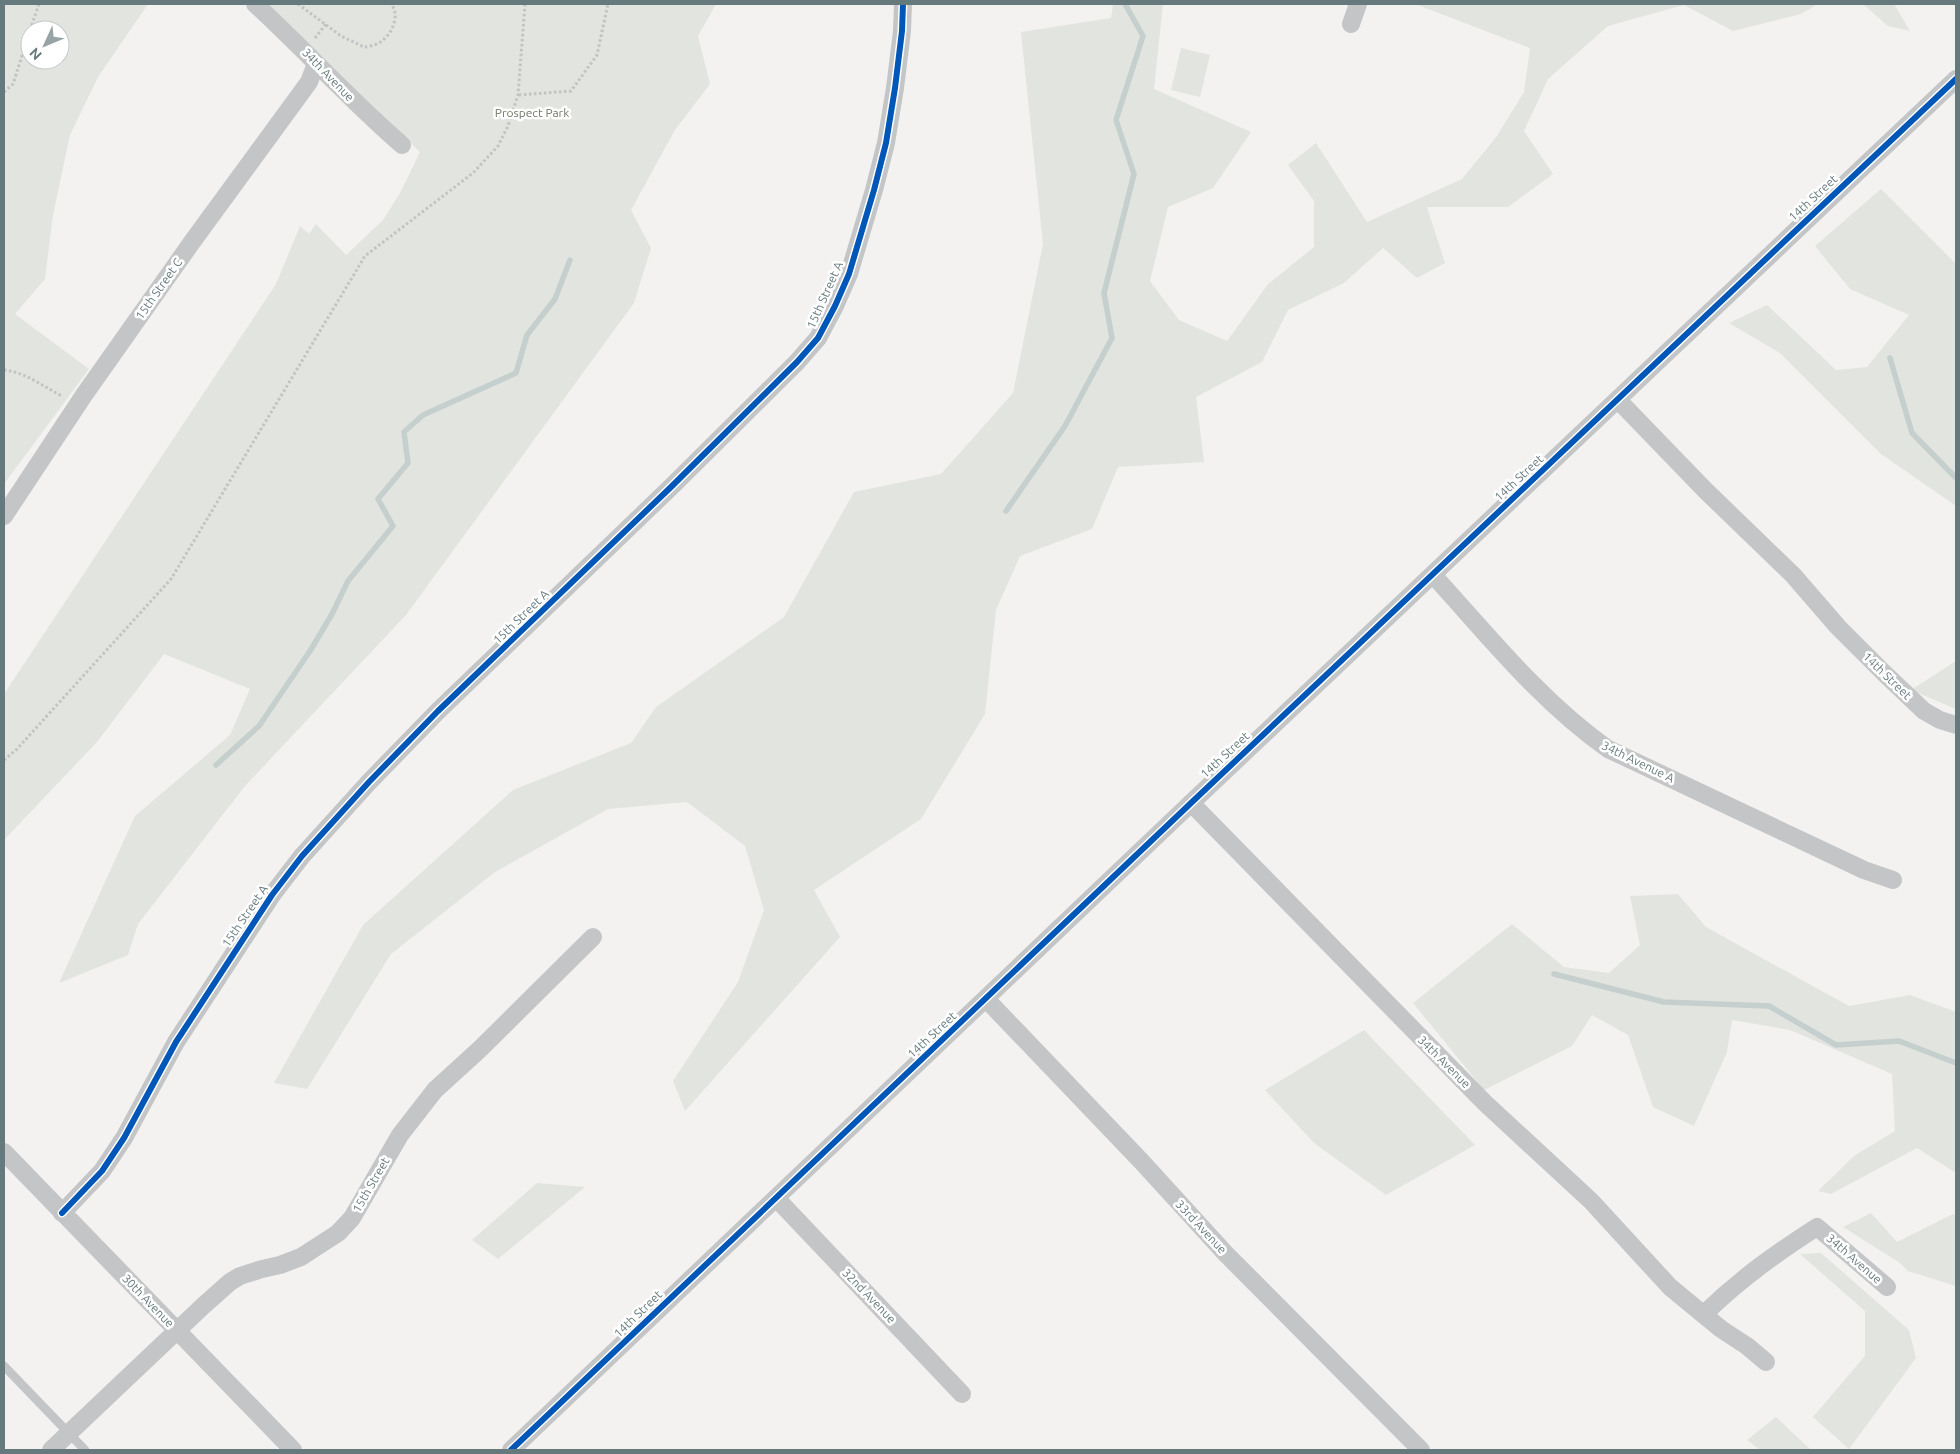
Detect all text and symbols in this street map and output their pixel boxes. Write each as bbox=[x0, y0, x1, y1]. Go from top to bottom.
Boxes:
north arrow bbox=[20, 20, 70, 70]
text: N bbox=[26, 45, 45, 63]
street label: 34th Avenue bbox=[300, 46, 357, 104]
park label: Prospect Park bbox=[495, 106, 569, 119]
street label: 14th Street bbox=[1786, 172, 1840, 223]
street label: 15th Street C bbox=[133, 255, 185, 322]
street label: 15th Street A bbox=[804, 259, 845, 330]
street label: 14th Street bbox=[1492, 452, 1546, 503]
street label: 15th Street A bbox=[490, 587, 551, 646]
street label: 14th Street bbox=[1861, 650, 1914, 702]
street label: 14th Street bbox=[1198, 729, 1252, 780]
street label: 34th Avenue A bbox=[1600, 738, 1677, 785]
street label: 15th Street A bbox=[219, 882, 270, 949]
street label: 14th Street bbox=[905, 1009, 959, 1060]
street label: 34th Avenue bbox=[1416, 1033, 1473, 1090]
street label: 15th Street bbox=[350, 1155, 392, 1215]
street label: 33rd Avenue bbox=[1173, 1197, 1229, 1256]
street label: 34th Avenue bbox=[1824, 1231, 1884, 1286]
street label: 32nd Avenue bbox=[840, 1266, 899, 1326]
street label: 30th Avenue bbox=[120, 1272, 177, 1330]
street label: 14th Street bbox=[611, 1287, 664, 1340]

